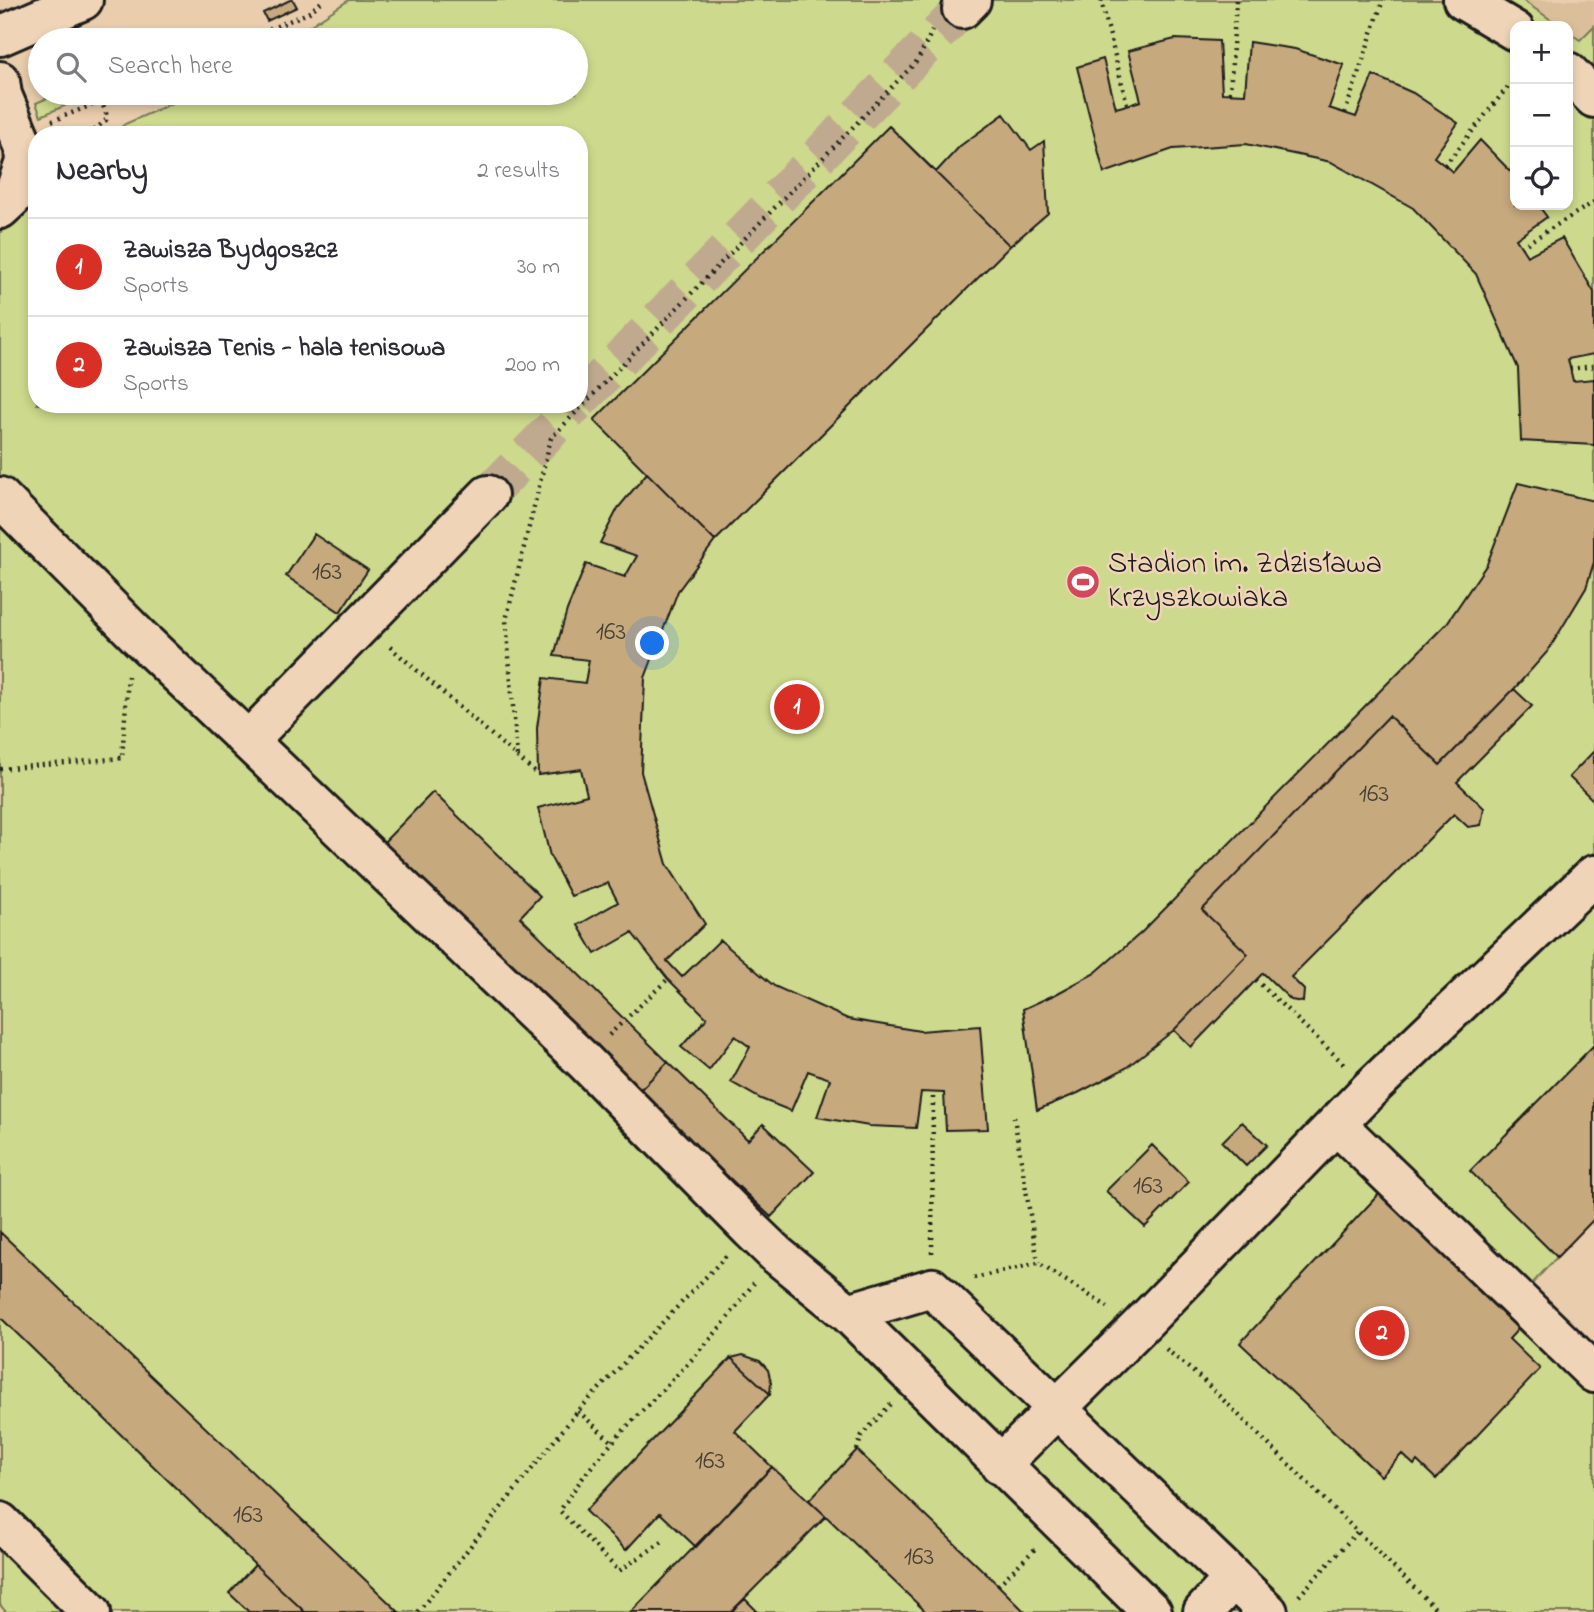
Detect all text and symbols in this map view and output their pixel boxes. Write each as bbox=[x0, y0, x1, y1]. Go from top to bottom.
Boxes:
map controls bbox=[1510, 21, 1573, 210]
button: + bbox=[1510, 21, 1573, 84]
search box bbox=[28, 28, 588, 105]
icon: search bbox=[52, 48, 90, 86]
text: Search here bbox=[108, 48, 233, 86]
button: − bbox=[1510, 84, 1573, 147]
button: locate bbox=[1510, 147, 1573, 210]
text: Nearby bbox=[56, 150, 148, 194]
text: 2 results bbox=[477, 155, 560, 188]
text: Zawisza Bydgoszcz bbox=[123, 232, 337, 270]
text: 1 bbox=[75, 251, 83, 284]
text: 30 m bbox=[517, 251, 560, 284]
text: Sports bbox=[123, 270, 189, 303]
text: Zawisza Tenis - hala tenisowa bbox=[123, 330, 445, 368]
text: 2 bbox=[73, 349, 85, 382]
text: 200 m bbox=[505, 349, 560, 382]
text: Sports bbox=[123, 368, 189, 401]
place label: Stadion im. Zdzisława Krzyszkowiaka bbox=[1108, 543, 1382, 621]
house number: 163 bbox=[312, 554, 342, 592]
sports icon: Stadion im. Zdzisława Krzyszkowiaka bbox=[1064, 563, 1102, 601]
house number: 163 bbox=[596, 614, 626, 652]
your location bbox=[635, 626, 669, 660]
pin: 1 bbox=[774, 681, 820, 733]
house number: 163 bbox=[1359, 776, 1389, 814]
house number: 163 bbox=[1133, 1168, 1163, 1206]
pin: 2 bbox=[1359, 1307, 1405, 1359]
house number: 163 bbox=[695, 1443, 725, 1481]
house number: 163 bbox=[233, 1497, 263, 1535]
house number: 163 bbox=[904, 1539, 934, 1577]

